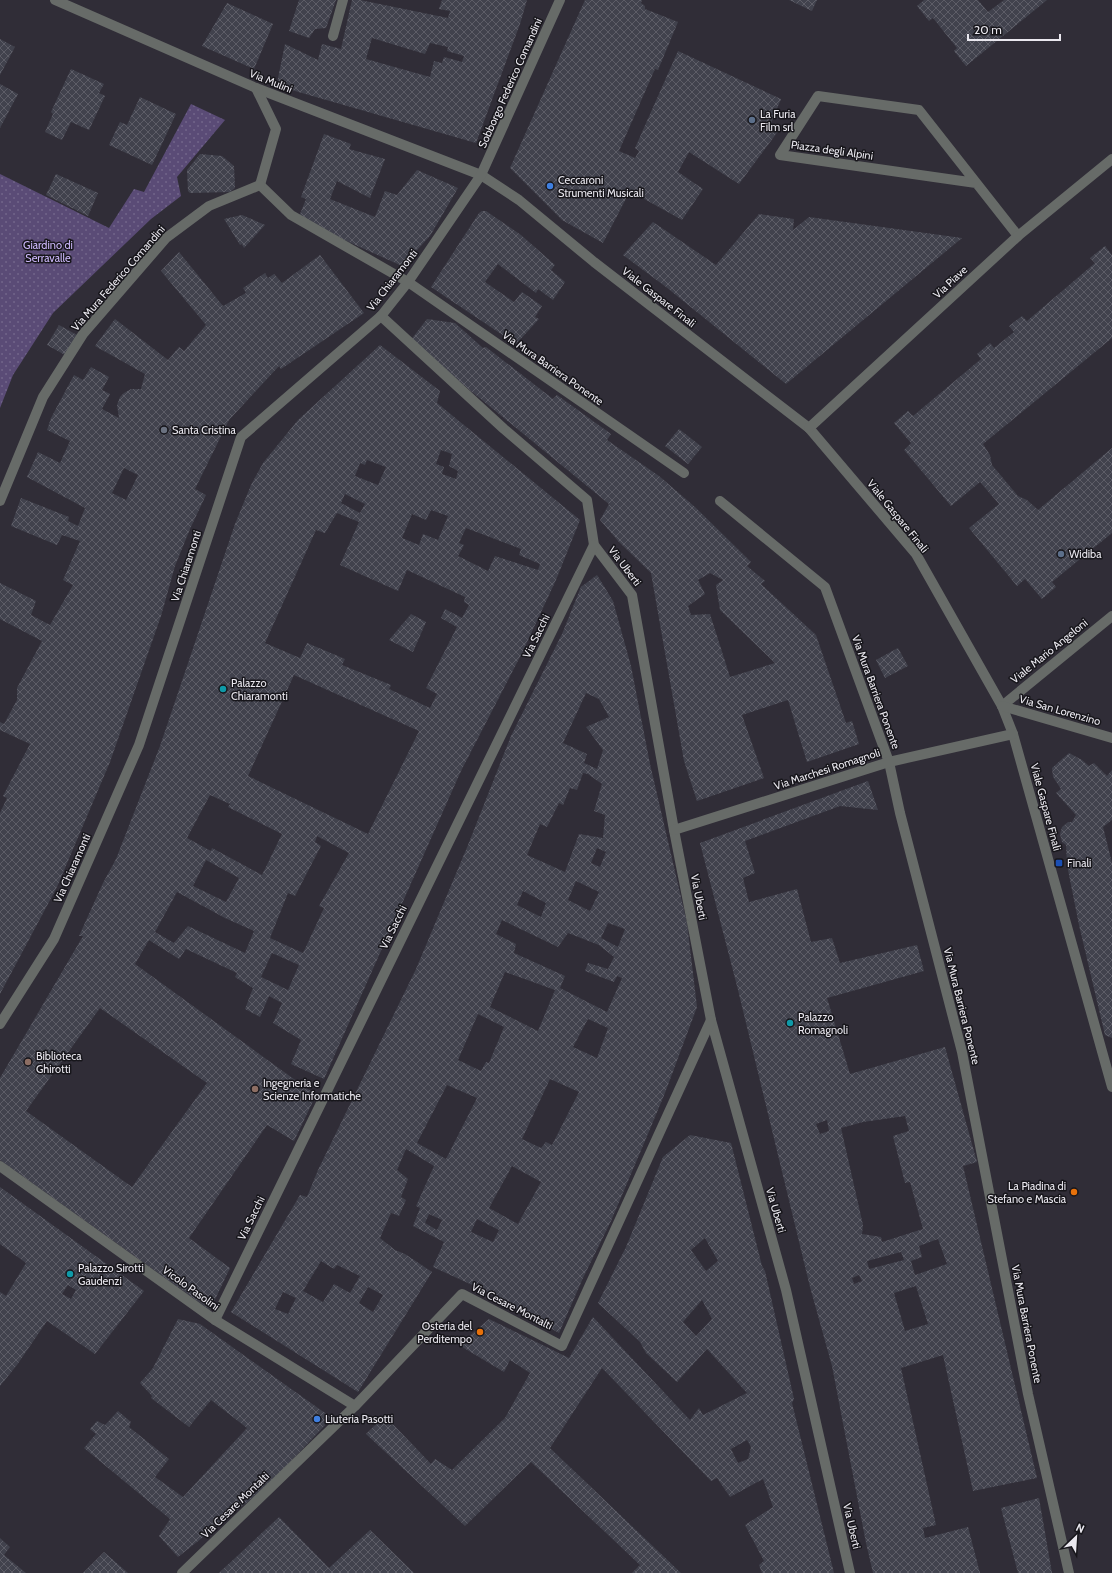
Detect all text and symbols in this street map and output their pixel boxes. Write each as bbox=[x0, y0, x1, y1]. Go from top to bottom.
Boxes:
street label: Sobborgo Federico Comandini bbox=[475, 16, 545, 150]
scale bar bbox=[968, 16, 1060, 42]
text: 20 m bbox=[974, 22, 1002, 37]
street label: Via Mulini bbox=[247, 66, 295, 96]
place label: La Furia Film srl bbox=[760, 107, 796, 134]
marker: La Furia Film srl bbox=[747, 115, 757, 125]
street label: Piazza degli Alpini bbox=[790, 137, 874, 163]
place label: Ceccaroni Strumenti Musicali bbox=[558, 173, 644, 200]
marker: Ceccaroni Strumenti Musicali bbox=[545, 181, 555, 191]
street label: Via Mura Federico Comandini bbox=[68, 222, 168, 334]
park label: Giardino di Serravalle bbox=[23, 238, 73, 265]
street label: Via Chiaramonti bbox=[364, 246, 420, 314]
street label: Via Piave bbox=[930, 262, 970, 301]
street label: Viale Gaspare Finali bbox=[619, 264, 699, 330]
street label: Via Mura Barriera Ponente bbox=[500, 328, 607, 408]
place label: Santa Cristina bbox=[172, 423, 236, 437]
marker: Santa Cristina bbox=[159, 425, 169, 435]
street label: Viale Gaspare Finali bbox=[864, 477, 932, 555]
street label: Via Chiaramonti bbox=[168, 529, 204, 603]
street label: Via Uberti bbox=[605, 543, 645, 589]
place label: Widiba bbox=[1069, 547, 1102, 561]
marker: Widiba bbox=[1056, 549, 1066, 559]
street label: Via Sacchi bbox=[519, 612, 553, 660]
street label: Viale Mario Angeloni bbox=[1008, 616, 1090, 686]
street label: Via Mura Barriera Ponente bbox=[849, 633, 903, 751]
place label: Palazzo Chiaramonti bbox=[231, 676, 288, 703]
marker: Palazzo Chiaramonti bbox=[218, 684, 228, 694]
street label: Via San Lorenzino bbox=[1018, 692, 1102, 728]
street label: Via Marchesi Romagnoli bbox=[772, 745, 882, 793]
street label: Viale Gaspare Finali bbox=[1028, 762, 1064, 852]
street label: Via Chiaramonti bbox=[51, 831, 93, 905]
place label: Finali bbox=[1067, 856, 1091, 870]
marker: Finali bbox=[1054, 858, 1064, 868]
street label: Via Uberti bbox=[688, 873, 710, 921]
street label: Via Sacchi bbox=[376, 903, 410, 951]
street label: Via Mura Barriera Ponente bbox=[941, 946, 983, 1066]
place label: Palazzo Romagnoli bbox=[798, 1010, 848, 1037]
marker: Palazzo Romagnoli bbox=[785, 1018, 795, 1028]
place label: Biblioteca Ghirotti bbox=[36, 1049, 82, 1076]
marker: Biblioteca Ghirotti bbox=[23, 1057, 33, 1067]
place label: Ingegneria e Scienze Informatiche bbox=[263, 1076, 361, 1103]
marker: Ingegneria e Scienze Informatiche bbox=[250, 1084, 260, 1094]
place label: La Piadina di Stefano e Mascia bbox=[987, 1179, 1067, 1206]
street label: Via Uberti bbox=[763, 1186, 789, 1234]
marker: La Piadina di Stefano e Mascia bbox=[1069, 1187, 1079, 1197]
street label: Via Sacchi bbox=[234, 1194, 268, 1242]
place label: Palazzo Sirotti Gaudenzi bbox=[78, 1261, 144, 1288]
street label: Vicolo Pasolini bbox=[160, 1263, 222, 1313]
street label: Via Mura Barriera Ponente bbox=[1009, 1264, 1045, 1385]
marker: Palazzo Sirotti Gaudenzi bbox=[65, 1269, 75, 1279]
street label: Via Cesare Montalti bbox=[469, 1279, 555, 1333]
place label: Osteria del Perditempo bbox=[417, 1319, 472, 1346]
marker: Osteria del Perditempo bbox=[475, 1327, 485, 1337]
place label: Liuteria Pasotti bbox=[325, 1412, 393, 1426]
marker: Liuteria Pasotti bbox=[312, 1414, 322, 1424]
street label: Via Cesare Montalti bbox=[198, 1469, 272, 1541]
street label: Via Uberti bbox=[840, 1502, 864, 1550]
north arrow bbox=[1056, 1517, 1096, 1557]
text: N bbox=[1074, 1520, 1087, 1536]

